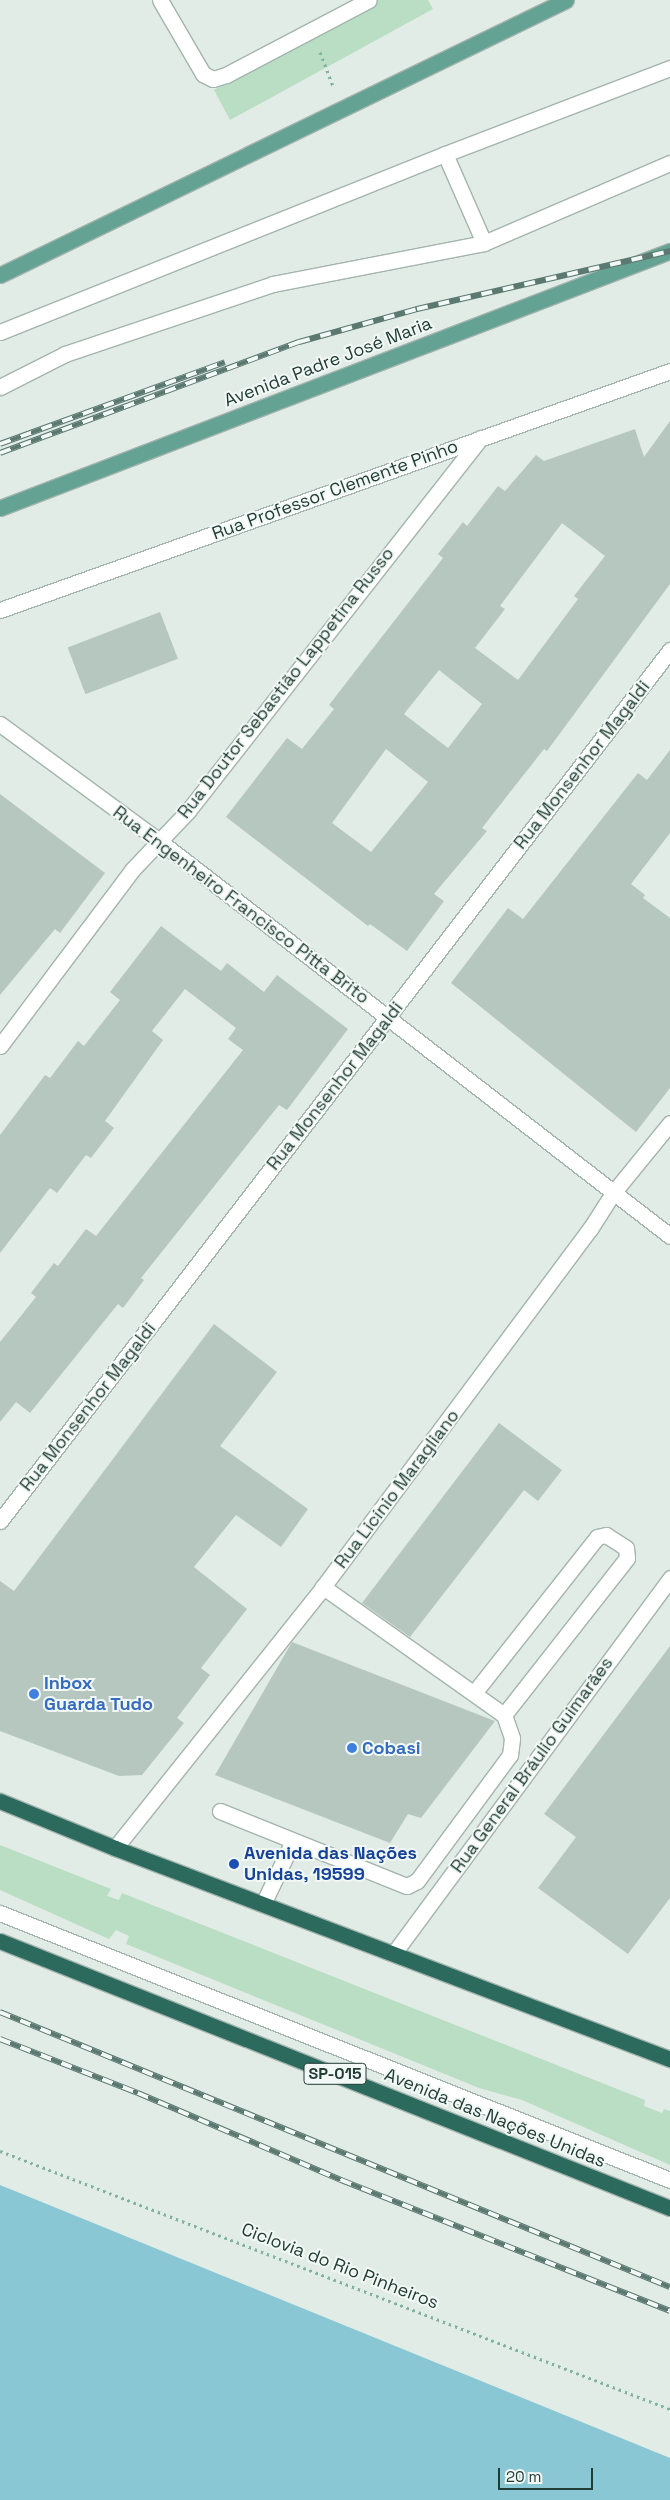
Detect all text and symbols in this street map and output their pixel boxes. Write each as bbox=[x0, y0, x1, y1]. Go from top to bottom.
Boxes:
street label: Avenida Padre José Maria bbox=[221, 312, 435, 412]
street label: Rua Professor Clemente Pinho bbox=[209, 435, 461, 545]
street label: Rua Doutor Sebastião Lappetina Russo bbox=[173, 543, 399, 823]
street label: Rua Monsenhor Magaldi bbox=[510, 676, 654, 854]
street label: Rua Engenheiro Francisco Pitta Brito bbox=[109, 802, 373, 1008]
street label: Rua Monsenhor Magaldi bbox=[263, 997, 407, 1175]
street label: Rua Monsenhor Magaldi bbox=[16, 1318, 160, 1496]
street label: Rua Licínio Maragliano bbox=[330, 1405, 464, 1573]
street label: Rua General Bráulio Guimarães bbox=[446, 1653, 618, 1877]
place label: Inbox Guarda Tudo bbox=[44, 1673, 154, 1716]
marker: Inbox Guarda Tudo bbox=[28, 1688, 40, 1700]
place label: Cobasi bbox=[362, 1737, 421, 1759]
marker: Cobasi bbox=[346, 1742, 358, 1754]
place label: Avenida das Nações Unidas, 19599 bbox=[244, 1843, 417, 1886]
marker: Avenida das Nações Unidas, 19599 bbox=[228, 1858, 240, 1870]
road number: SP-015 bbox=[302, 2060, 368, 2088]
street label: Avenida das Nações Unidas bbox=[381, 2064, 609, 2172]
street label: Ciclovia do Rio Pinheiros bbox=[238, 2218, 442, 2314]
scale bar bbox=[500, 2458, 595, 2490]
text: 20 m bbox=[506, 2467, 541, 2486]

